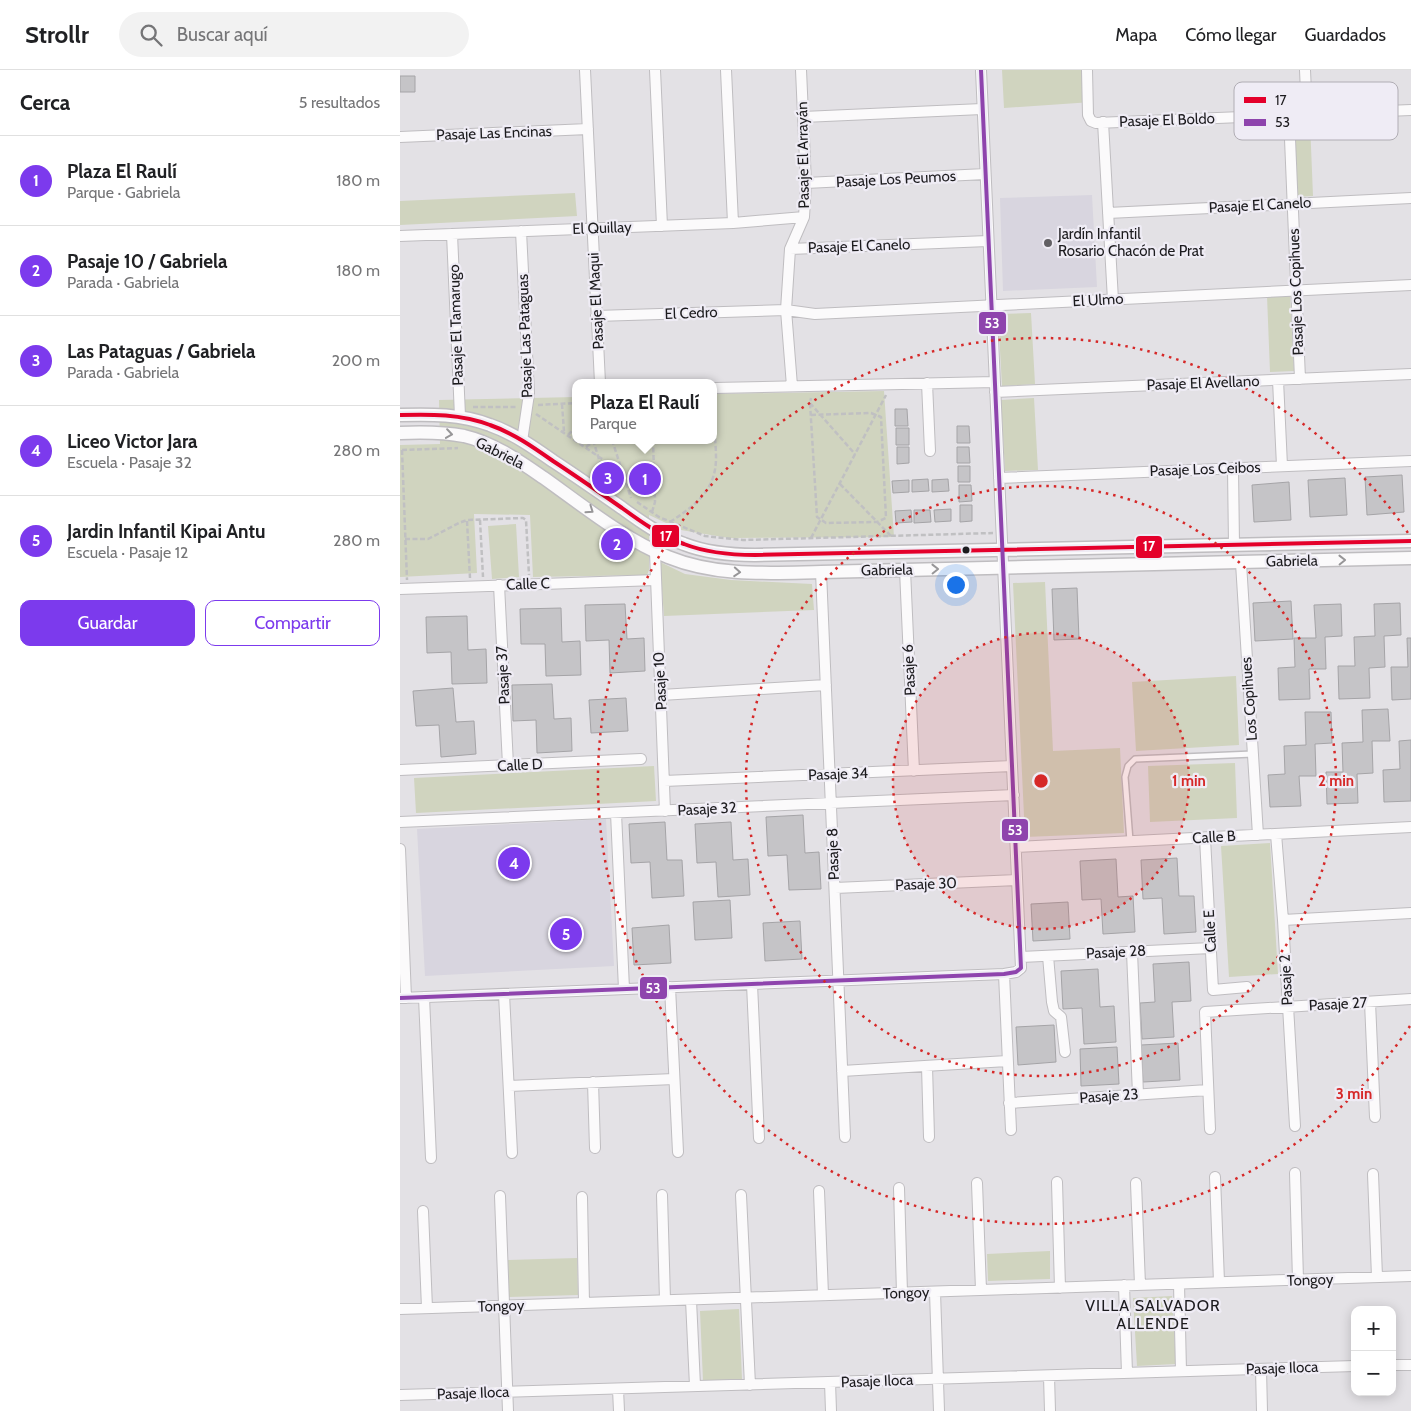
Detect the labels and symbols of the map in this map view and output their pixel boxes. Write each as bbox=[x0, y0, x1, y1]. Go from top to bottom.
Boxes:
legend bbox=[1234, 82, 1398, 140]
text: 17 bbox=[1275, 91, 1287, 109]
street label: Pasaje El Arrayán bbox=[793, 101, 813, 209]
street label: Pasaje El Boldo bbox=[1119, 109, 1215, 131]
text: 53 bbox=[1275, 113, 1290, 131]
street label: Pasaje Las Encinas bbox=[436, 122, 552, 144]
street label: Pasaje Los Peumos bbox=[836, 167, 956, 191]
street label: Pasaje El Canelo bbox=[1208, 193, 1312, 217]
street label: El Quillay bbox=[572, 218, 632, 238]
place label: Jardín Infantil Rosario Chacón de Prat bbox=[1057, 225, 1204, 260]
street label: Pasaje Los Copihues bbox=[1285, 228, 1307, 356]
street label: Pasaje El Canelo bbox=[807, 235, 911, 257]
marker: Jardín Infantil Rosario Chacón de Prat bbox=[1042, 237, 1054, 249]
street label: Pasaje El Maqui bbox=[584, 252, 608, 350]
street label: Pasaje El Tamarugo bbox=[445, 264, 467, 386]
street label: Pasaje Las Pataguas bbox=[514, 274, 536, 398]
street label: El Ulmo bbox=[1072, 290, 1124, 310]
street label: El Cedro bbox=[664, 303, 718, 323]
line badge: 53 bbox=[978, 311, 1007, 335]
text: 53 bbox=[984, 314, 1000, 332]
street label: Pasaje El Avellano bbox=[1146, 372, 1260, 394]
one-way arrow bbox=[445, 428, 453, 439]
street label: Gabriela bbox=[473, 433, 528, 473]
street label: Pasaje Los Ceibos bbox=[1149, 458, 1261, 480]
pin: 3 bbox=[592, 459, 624, 497]
pin: 1 bbox=[629, 460, 661, 498]
one-way arrow bbox=[584, 504, 594, 513]
line badge: 17 bbox=[651, 524, 680, 548]
pin: 2 bbox=[601, 525, 633, 563]
text: 17 bbox=[660, 527, 673, 545]
line badge: 17 bbox=[1135, 535, 1163, 559]
text: 17 bbox=[1143, 537, 1156, 555]
unlabelled marker bbox=[961, 545, 971, 555]
street label: Gabriela bbox=[1266, 552, 1319, 570]
one-way arrow bbox=[1338, 555, 1346, 565]
street label: Gabriela bbox=[861, 561, 914, 579]
one-way arrow bbox=[931, 564, 939, 574]
one-way arrow bbox=[734, 567, 742, 578]
your location bbox=[943, 572, 969, 598]
street label: Calle C bbox=[506, 574, 550, 594]
street label: Pasaje 6 bbox=[899, 644, 919, 696]
street label: Pasaje 37 bbox=[492, 645, 514, 705]
street label: Pasaje 10 bbox=[649, 651, 671, 711]
street label: Los Copihues bbox=[1237, 657, 1261, 741]
street label: Calle D bbox=[497, 755, 543, 775]
street label: Pasaje 34 bbox=[808, 764, 869, 784]
centre of rings bbox=[1032, 772, 1050, 790]
text: 1 min bbox=[1172, 772, 1206, 790]
text: 2 min bbox=[1318, 772, 1354, 790]
street label: Pasaje 32 bbox=[677, 798, 737, 820]
line badge: 53 bbox=[1001, 818, 1029, 842]
text: 53 bbox=[1007, 821, 1023, 839]
street label: Calle B bbox=[1192, 827, 1236, 847]
street label: Pasaje 8 bbox=[823, 828, 843, 880]
pin: 4 bbox=[498, 844, 530, 882]
street label: Pasaje 30 bbox=[895, 874, 957, 894]
street label: Calle E bbox=[1200, 909, 1220, 953]
pin: 5 bbox=[550, 915, 582, 953]
street label: Pasaje 28 bbox=[1085, 941, 1147, 963]
street label: Pasaje 2 bbox=[1276, 954, 1296, 1006]
line badge: 53 bbox=[639, 976, 668, 1000]
text: 53 bbox=[645, 979, 661, 997]
street label: Pasaje 27 bbox=[1308, 993, 1368, 1015]
street label: Pasaje 23 bbox=[1079, 1085, 1139, 1107]
text: 3 min bbox=[1336, 1085, 1372, 1103]
street label: Tongoy bbox=[1286, 1270, 1334, 1290]
street label: Tongoy bbox=[882, 1283, 930, 1303]
street label: Tongoy bbox=[477, 1296, 525, 1316]
district label: VILLA SALVADOR ALLENDE bbox=[1085, 1296, 1221, 1333]
street label: Pasaje Iloca bbox=[1245, 1358, 1319, 1378]
street label: Pasaje Iloca bbox=[840, 1371, 914, 1391]
street label: Pasaje Iloca bbox=[436, 1383, 510, 1403]

